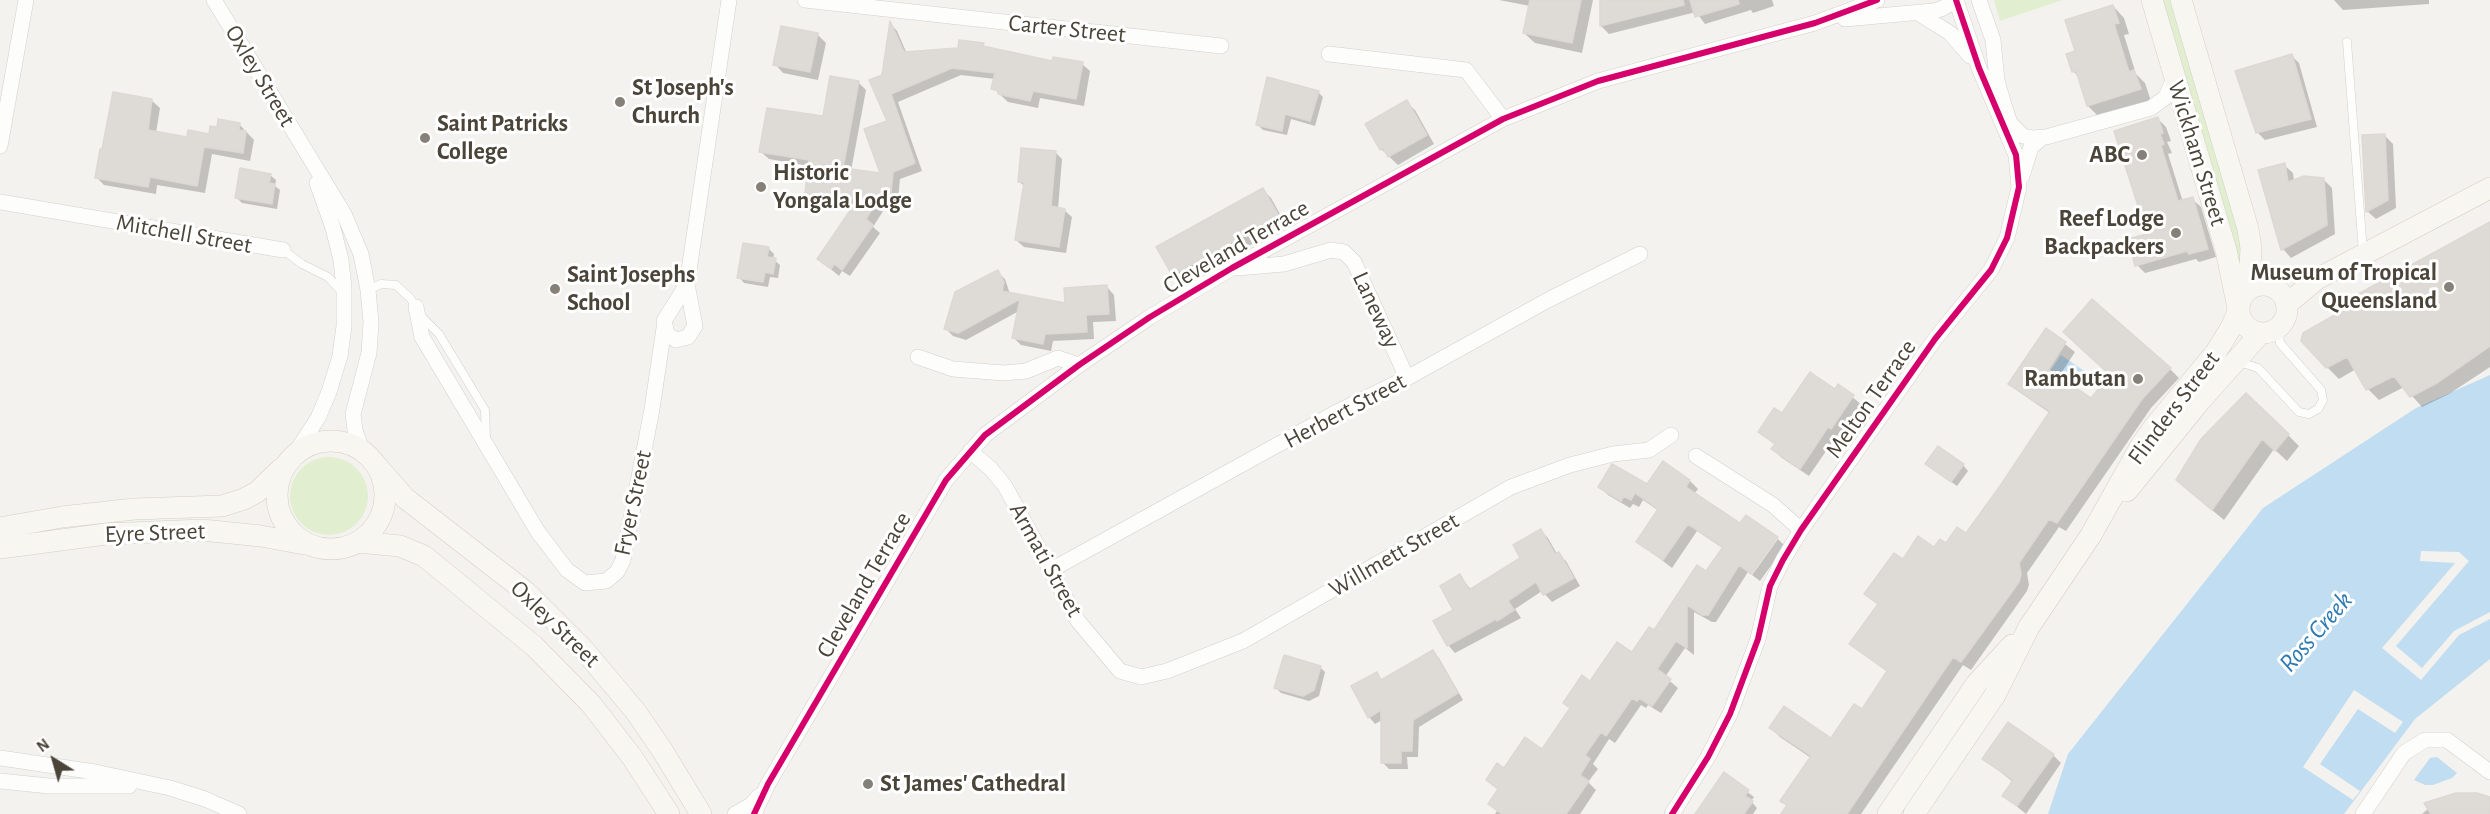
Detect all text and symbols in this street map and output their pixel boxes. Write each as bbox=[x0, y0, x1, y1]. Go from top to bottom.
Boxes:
street label: Carter Street bbox=[1007, 9, 1127, 49]
street label: Oxley Street bbox=[218, 20, 302, 132]
place label: St Joseph's Church bbox=[632, 74, 734, 130]
street label: Wickham Street bbox=[2161, 77, 2233, 229]
marker: St Joseph's Church bbox=[613, 95, 627, 109]
place label: Saint Patricks College bbox=[437, 110, 568, 166]
marker: Saint Patricks College bbox=[418, 131, 432, 145]
place label: ABC bbox=[2089, 141, 2130, 169]
marker: ABC bbox=[2135, 148, 2149, 162]
place label: Historic Yongala Lodge bbox=[773, 159, 912, 215]
marker: Historic Yongala Lodge bbox=[754, 180, 768, 194]
street label: Cleveland Terrace bbox=[1158, 194, 1314, 300]
place label: Reef Lodge Backpackers bbox=[2044, 205, 2164, 261]
street label: Mitchell Street bbox=[114, 208, 254, 260]
marker: Reef Lodge Backpackers bbox=[2169, 226, 2183, 240]
place label: Museum of Tropical Queensland bbox=[2250, 259, 2437, 315]
place label: Saint Josephs School bbox=[567, 261, 695, 317]
street label: Laneway bbox=[1346, 267, 1406, 353]
marker: Museum of Tropical Queensland bbox=[2442, 280, 2456, 294]
marker: Saint Josephs School bbox=[548, 282, 562, 296]
street label: Melton Terrace bbox=[1819, 334, 1923, 464]
street label: Flinders Street bbox=[2122, 345, 2226, 471]
place label: Rambutan bbox=[2024, 365, 2126, 393]
street label: Herbert Street bbox=[1279, 367, 1411, 455]
marker: Rambutan bbox=[2131, 372, 2145, 386]
street label: Fryer Street bbox=[608, 448, 658, 558]
street label: Armati Street bbox=[1003, 498, 1089, 622]
street label: Willmett Street bbox=[1324, 506, 1464, 604]
street label: Cleveland Terrace bbox=[811, 507, 917, 663]
street label: Eyre Street bbox=[104, 517, 206, 549]
street label: Oxley Street bbox=[504, 574, 606, 674]
water label: Ross Creek bbox=[2273, 585, 2359, 679]
north arrow bbox=[24, 730, 84, 790]
text: N bbox=[34, 736, 52, 755]
place label: St James' Cathedral bbox=[880, 770, 1066, 798]
marker: St James' Cathedral bbox=[861, 777, 875, 791]

